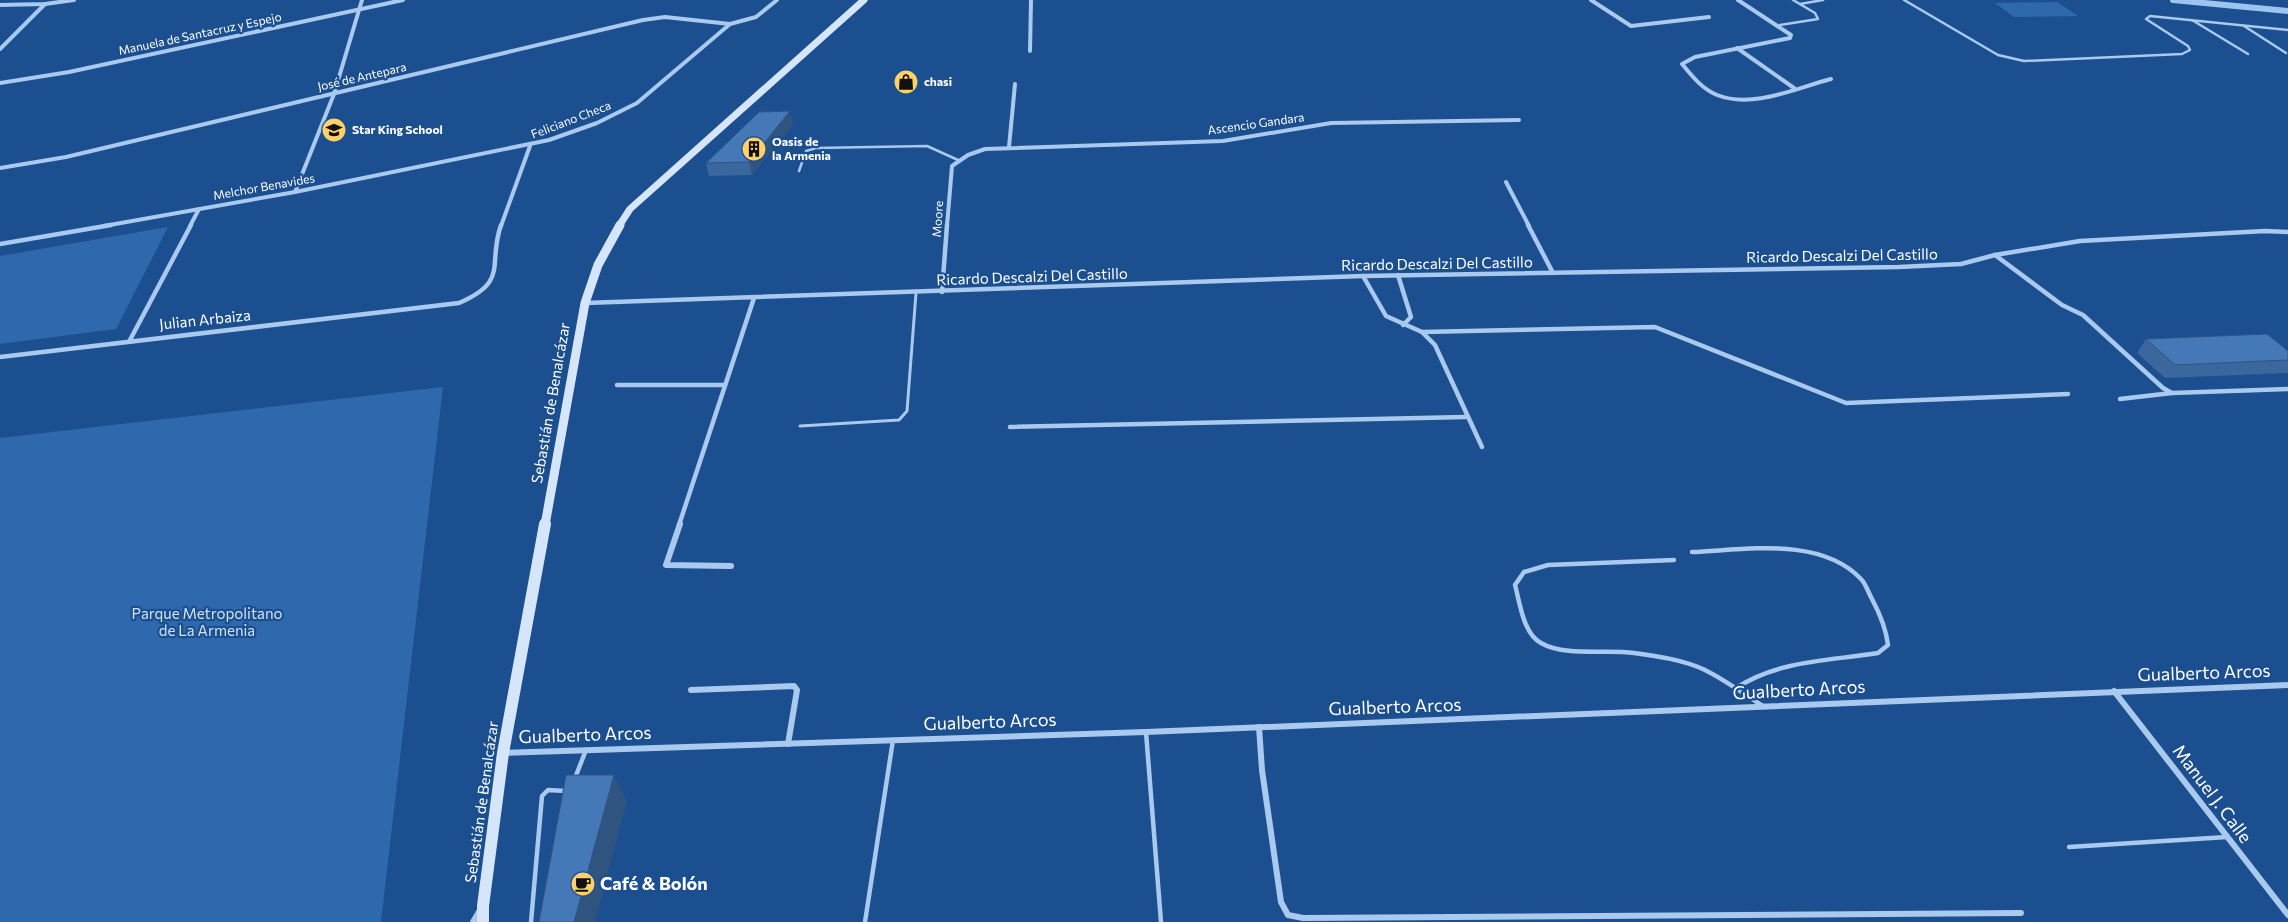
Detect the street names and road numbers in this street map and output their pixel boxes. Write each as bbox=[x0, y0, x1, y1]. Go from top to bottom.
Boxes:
street label: Manuela de Santacruz y Espejo bbox=[117, 9, 283, 57]
street label: José de Antepara bbox=[316, 59, 408, 94]
street label: Feliciano Checa bbox=[529, 97, 613, 141]
street label: Ascencio Gandara bbox=[1207, 109, 1305, 137]
street label: Melchor Benavides bbox=[212, 170, 316, 202]
street label: Moore bbox=[929, 200, 945, 238]
street label: Ricardo Descalzi Del Castillo bbox=[1746, 244, 1938, 266]
street label: Ricardo Descalzi Del Castillo bbox=[1341, 252, 1533, 274]
street label: Ricardo Descalzi Del Castillo bbox=[936, 264, 1128, 288]
street label: Julian Arbaiza bbox=[158, 305, 252, 333]
street label: Sebastián de Benalcázar bbox=[527, 321, 573, 485]
street label: Gualberto Arcos bbox=[2137, 659, 2271, 685]
street label: Gualberto Arcos bbox=[1732, 675, 1866, 703]
street label: Gualberto Arcos bbox=[1328, 693, 1462, 719]
street label: Gualberto Arcos bbox=[923, 708, 1057, 734]
street label: Sebastián de Benalcázar bbox=[461, 720, 501, 884]
street label: Gualberto Arcos bbox=[518, 721, 652, 747]
street label: Manuel J. Calle bbox=[2169, 740, 2257, 847]

